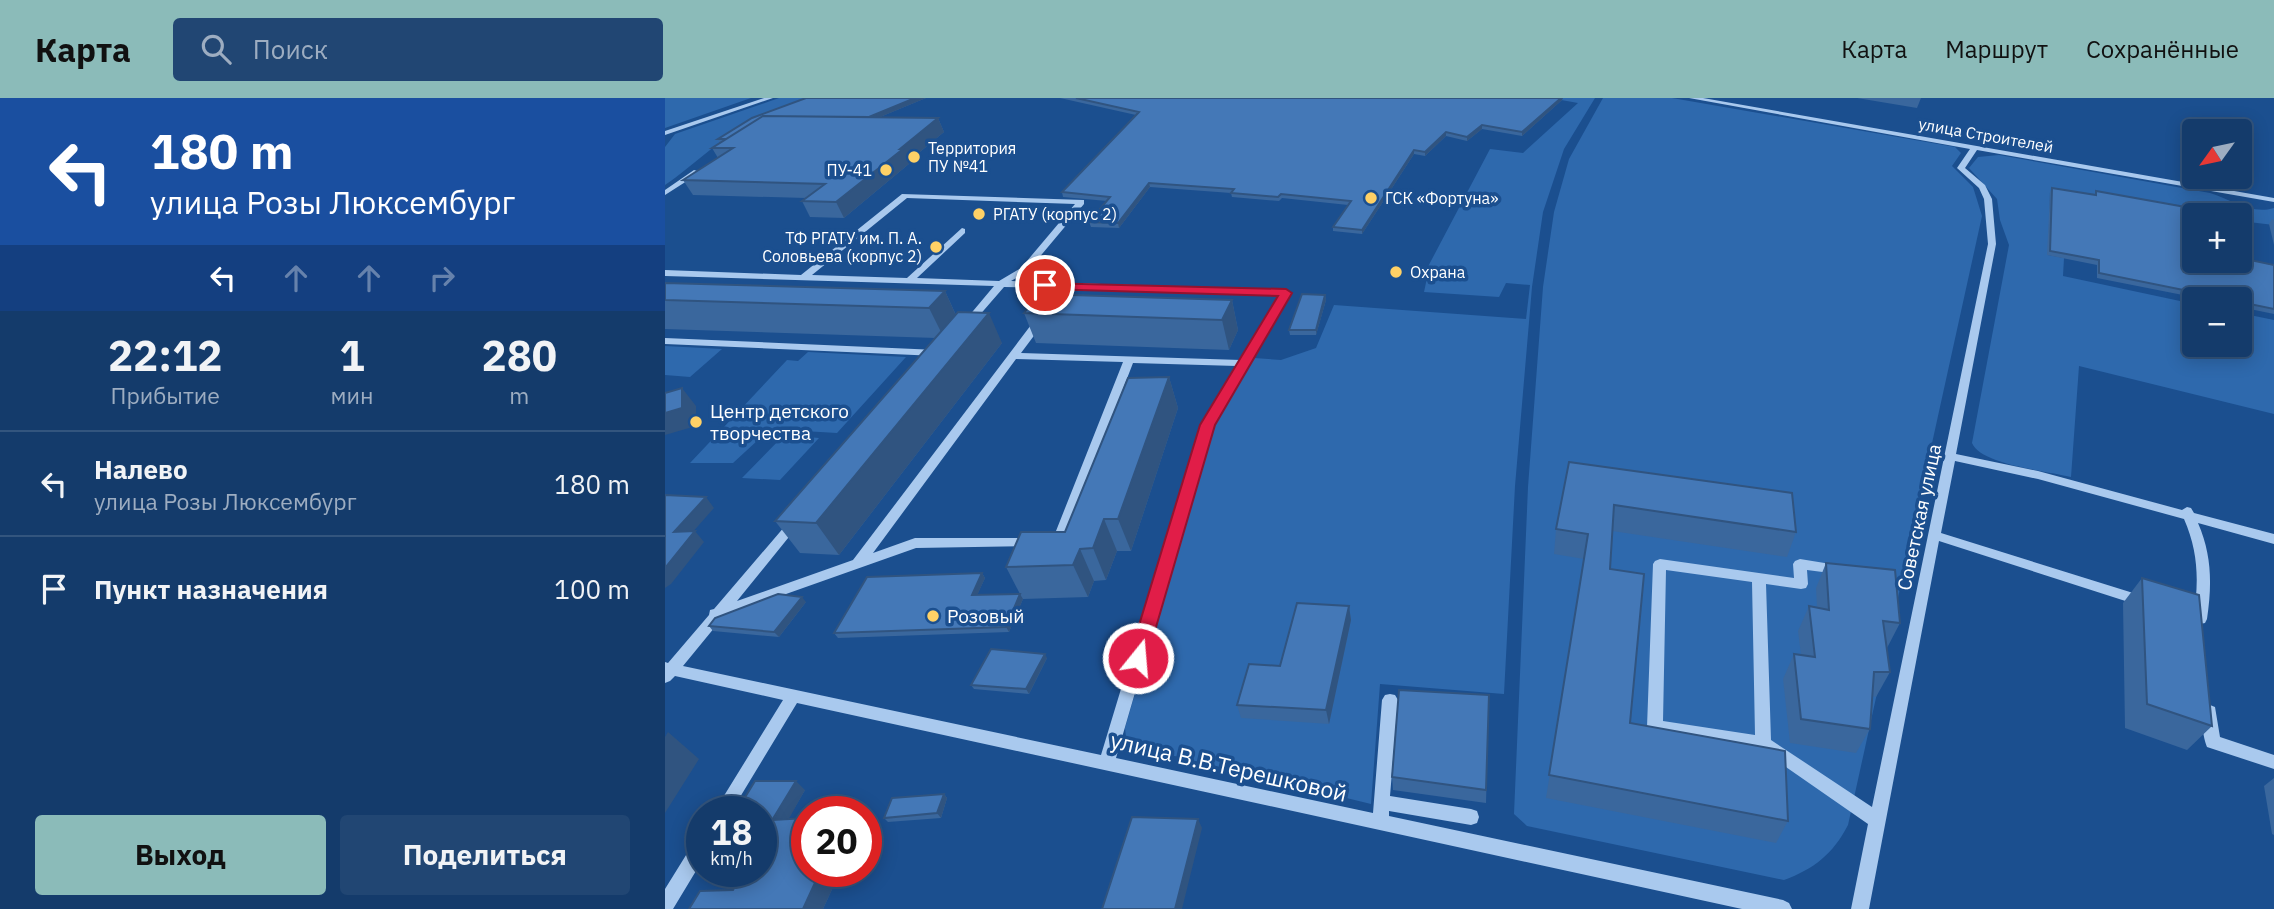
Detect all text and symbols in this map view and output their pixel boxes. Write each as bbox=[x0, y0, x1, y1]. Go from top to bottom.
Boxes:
search box bbox=[173, 18, 663, 81]
text: Карта bbox=[35, 28, 131, 71]
icon: search bbox=[197, 30, 235, 68]
text: Поиск bbox=[253, 32, 328, 66]
text: Карта bbox=[1841, 33, 1907, 65]
text: Маршрут bbox=[1945, 33, 2048, 65]
text: Сохранённые bbox=[2086, 33, 2239, 65]
street label: улица Строителей bbox=[1917, 113, 2055, 157]
text: 180 m bbox=[150, 119, 294, 182]
north arrow bbox=[2182, 119, 2252, 189]
map controls bbox=[2182, 119, 2252, 357]
icon: left bbox=[35, 126, 126, 217]
place label: Территория ПУ №41 bbox=[928, 138, 1016, 176]
marker: Территория ПУ №41 bbox=[906, 149, 922, 165]
place label: ПУ-41 bbox=[827, 160, 872, 180]
marker: ПУ-41 bbox=[878, 162, 894, 178]
text: улица Розы Люксембург bbox=[150, 181, 515, 223]
place label: ГСК «Фортуна» bbox=[1385, 188, 1498, 208]
marker: ГСК «Фортуна» bbox=[1363, 190, 1379, 206]
button: + bbox=[2182, 203, 2252, 273]
place label: РГАТУ (корпус 2) bbox=[993, 204, 1117, 224]
marker: РГАТУ (корпус 2) bbox=[971, 206, 987, 222]
place label: ТФ РГАТУ им. П. А. Соловьева (корпус 2) bbox=[762, 228, 922, 266]
marker: ТФ РГАТУ им. П. А. Соловьева (корпус 2) bbox=[928, 239, 944, 255]
pin bbox=[1015, 255, 1075, 315]
icon: left bbox=[204, 259, 242, 297]
icon: ahead bbox=[277, 259, 315, 297]
icon: ahead bbox=[350, 259, 388, 297]
icon: right bbox=[423, 259, 461, 297]
place label: Охрана bbox=[1410, 262, 1466, 282]
marker: Охрана bbox=[1388, 264, 1404, 280]
icon: arrive bbox=[1026, 266, 1064, 304]
button: − bbox=[2182, 287, 2252, 357]
text: 22:12 bbox=[108, 328, 223, 383]
text: 1 bbox=[339, 328, 365, 383]
text: 280 bbox=[481, 328, 557, 383]
text: Прибытие bbox=[111, 380, 220, 410]
text: мин bbox=[330, 380, 374, 410]
text: m bbox=[509, 380, 529, 410]
place label: Центр детского творчества bbox=[710, 399, 849, 445]
marker: Центр детского творчества bbox=[688, 414, 704, 430]
street label: Советская улица bbox=[1892, 442, 1946, 592]
text: Налево bbox=[94, 452, 188, 486]
icon: left bbox=[35, 465, 73, 503]
text: 180 m bbox=[554, 467, 630, 501]
text: улица Розы Люксембург bbox=[94, 486, 357, 516]
icon: arrive bbox=[35, 570, 73, 608]
text: Пункт назначения bbox=[94, 572, 328, 606]
text: 100 m bbox=[554, 572, 630, 606]
place label: Розовый bbox=[947, 604, 1024, 628]
marker: Розовый bbox=[925, 608, 941, 624]
position arrow bbox=[1101, 621, 1175, 695]
street label: улица В.В.Терешковой bbox=[1108, 724, 1350, 808]
speed limit sign: 20 bbox=[791, 796, 882, 887]
text: 18 bbox=[710, 809, 753, 855]
button: Выход bbox=[35, 815, 326, 895]
button: Поделиться bbox=[340, 815, 630, 895]
text: km/h bbox=[710, 847, 753, 870]

